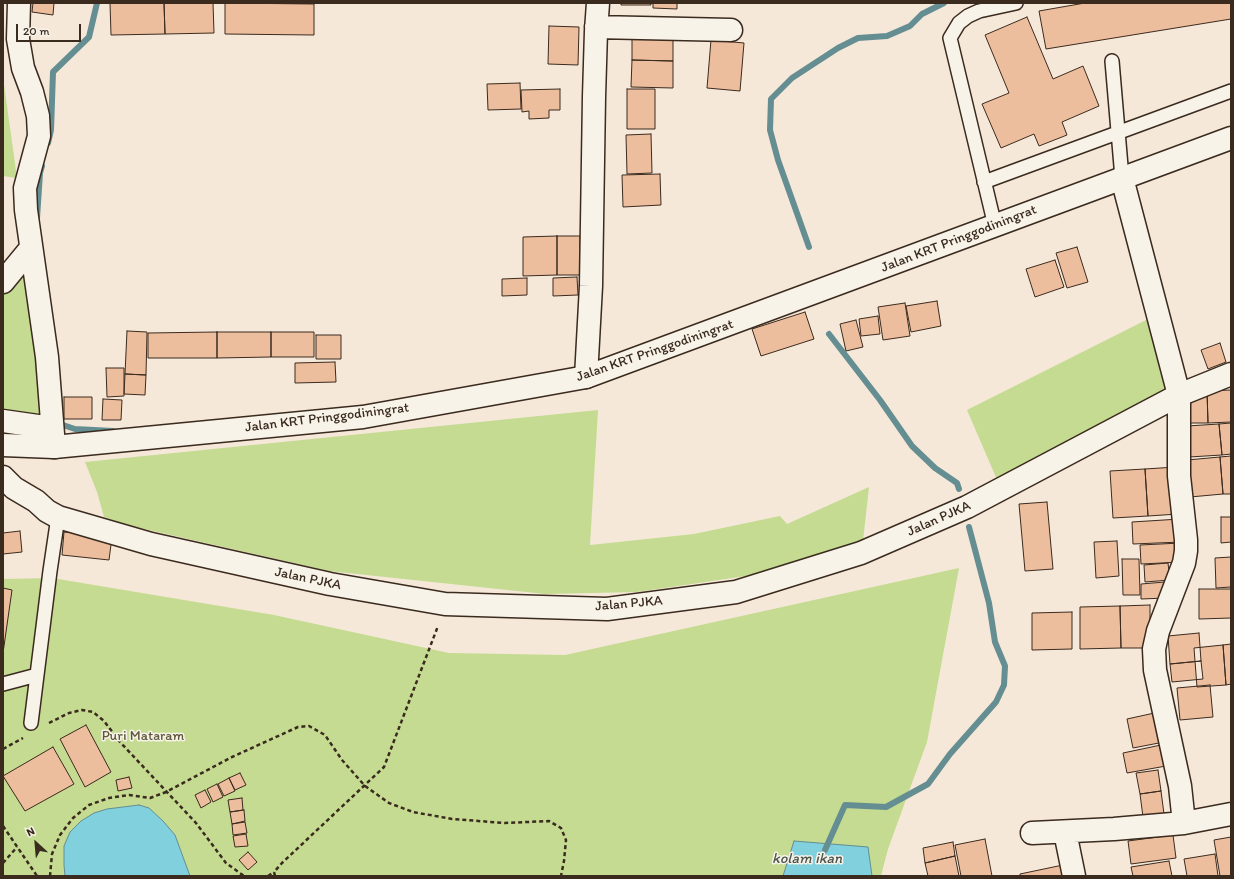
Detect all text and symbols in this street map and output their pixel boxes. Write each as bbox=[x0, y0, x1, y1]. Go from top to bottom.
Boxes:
scale bar bbox=[18, 16, 83, 42]
text: 20 m bbox=[23, 24, 50, 38]
street label: Jalan KRT Pringgodiningrat bbox=[879, 202, 1039, 276]
street label: Jalan KRT Pringgodiningrat bbox=[574, 316, 736, 386]
street label: Jalan KRT Pringgodiningrat bbox=[244, 400, 410, 436]
street label: Jalan PJKA bbox=[905, 498, 973, 540]
street label: Jalan PJKA bbox=[273, 564, 343, 594]
street label: Jalan PJKA bbox=[595, 593, 663, 615]
park label: Puri Mataram bbox=[102, 728, 184, 744]
north arrow bbox=[16, 823, 56, 863]
text: N bbox=[24, 824, 37, 839]
water label: kolam ikan bbox=[772, 850, 842, 868]

